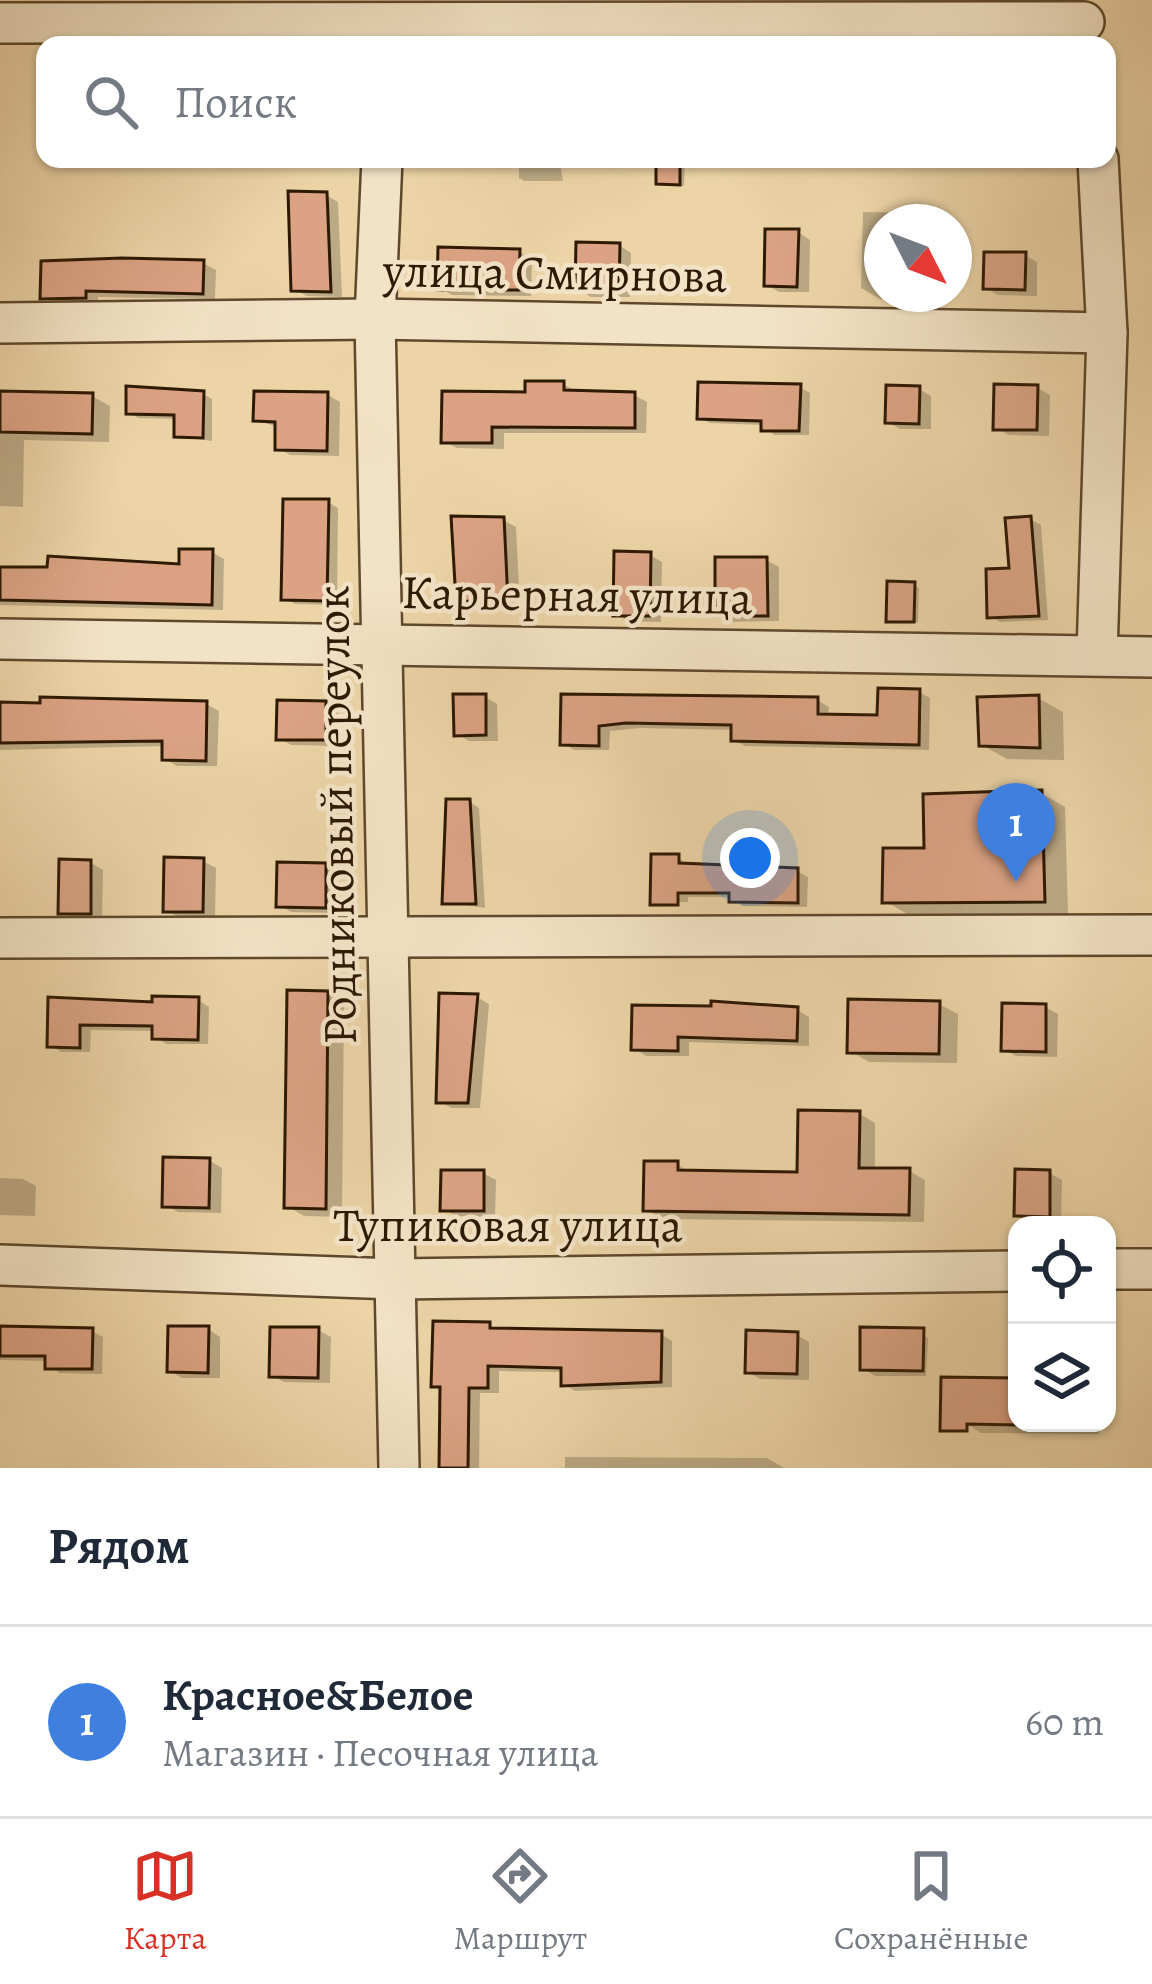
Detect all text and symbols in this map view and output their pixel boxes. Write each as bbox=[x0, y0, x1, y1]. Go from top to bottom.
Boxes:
search box bbox=[36, 36, 1116, 168]
icon: search bbox=[78, 69, 144, 135]
text: Поиск bbox=[174, 71, 297, 133]
north arrow bbox=[864, 204, 972, 312]
street label: улица Смирнова bbox=[382, 237, 727, 309]
street label: Карьерная улица bbox=[401, 559, 753, 631]
street label: Родниковый переулок bbox=[299, 584, 373, 1046]
pin: 1 bbox=[977, 783, 1055, 882]
your location bbox=[720, 828, 780, 888]
street label: Тупиковая улица bbox=[333, 1192, 683, 1258]
map controls bbox=[1008, 1216, 1116, 1432]
button: locate bbox=[1008, 1216, 1116, 1324]
button: layers bbox=[1008, 1324, 1116, 1432]
text: Рядом bbox=[48, 1511, 190, 1581]
text: Красное&Белое bbox=[162, 1664, 474, 1726]
text: 1 bbox=[80, 1695, 94, 1748]
text: 60 m bbox=[1025, 1695, 1104, 1748]
text: Магазин · Песочная улица bbox=[162, 1726, 599, 1779]
tab: Карта bbox=[123, 1843, 207, 1960]
tab: Маршрут bbox=[453, 1843, 587, 1960]
tab: Сохранённые bbox=[834, 1843, 1029, 1960]

